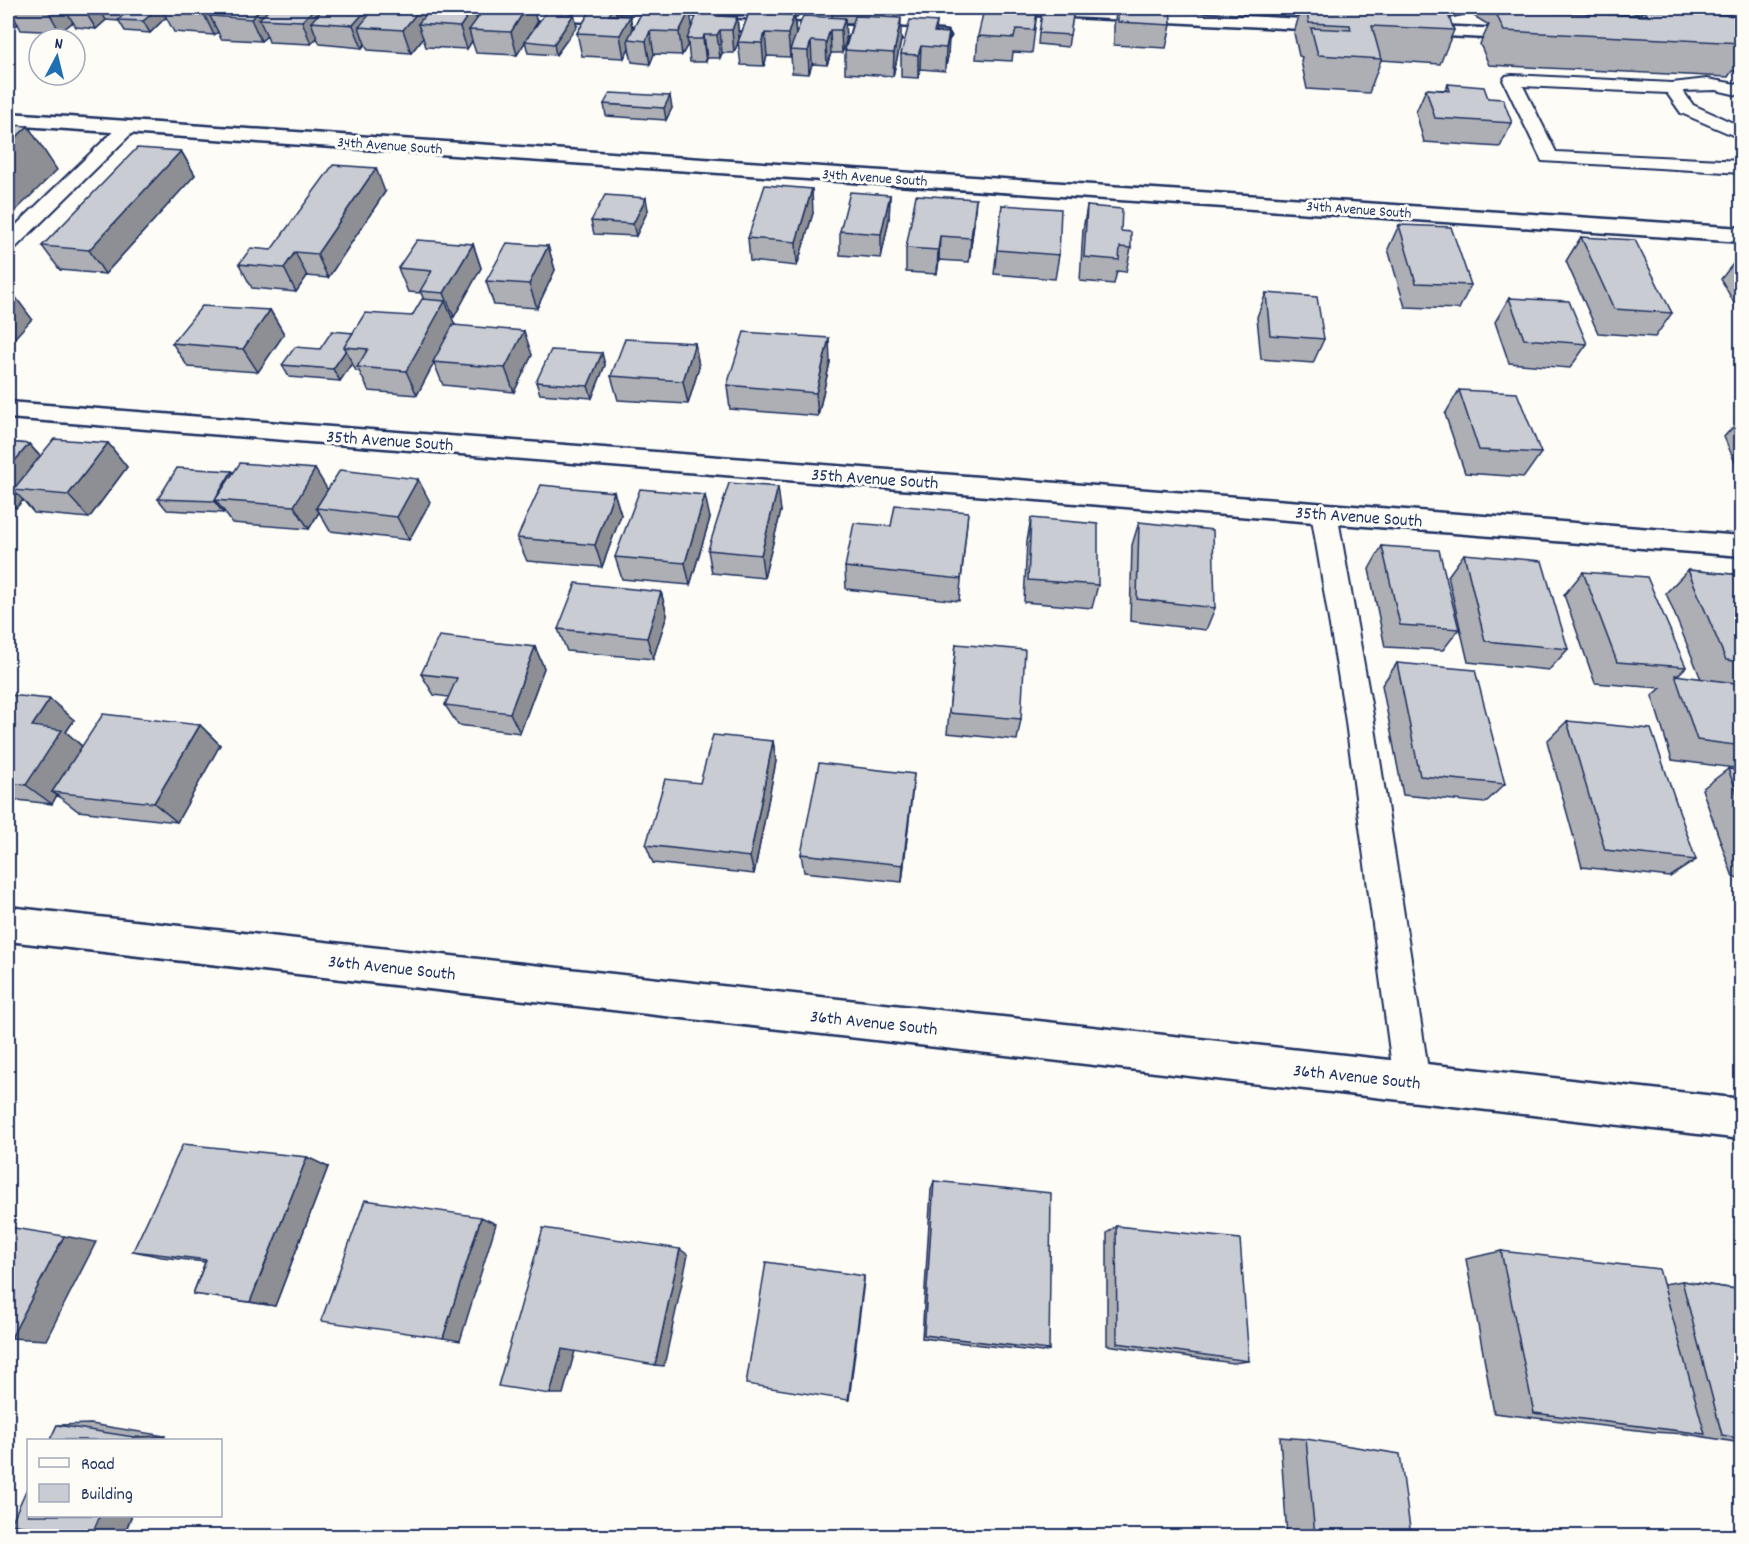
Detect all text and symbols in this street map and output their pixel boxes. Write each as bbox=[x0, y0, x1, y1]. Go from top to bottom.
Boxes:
north arrow bbox=[27, 27, 87, 87]
text: N bbox=[53, 33, 64, 57]
street label: 34th Avenue South bbox=[337, 132, 443, 162]
street label: 34th Avenue South bbox=[822, 164, 928, 194]
street label: 34th Avenue South bbox=[1306, 196, 1412, 226]
street label: 35th Avenue South bbox=[325, 426, 454, 459]
street label: 35th Avenue South bbox=[810, 464, 939, 497]
street label: 35th Avenue South bbox=[1294, 502, 1423, 535]
street label: 36th Avenue South bbox=[327, 950, 457, 989]
street label: 36th Avenue South bbox=[809, 1005, 939, 1044]
street label: 36th Avenue South bbox=[1292, 1059, 1422, 1098]
legend bbox=[27, 1439, 222, 1517]
text: Road bbox=[81, 1453, 115, 1478]
text: Building bbox=[81, 1483, 133, 1508]

